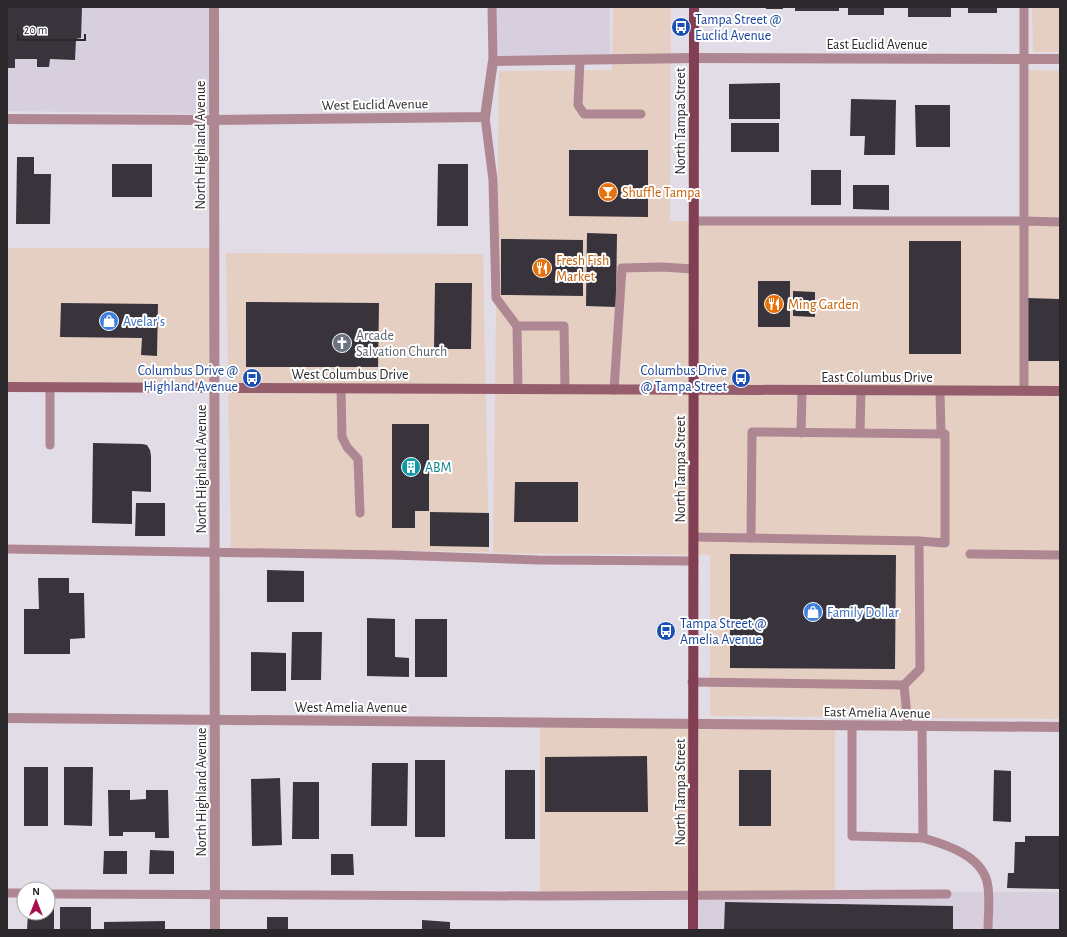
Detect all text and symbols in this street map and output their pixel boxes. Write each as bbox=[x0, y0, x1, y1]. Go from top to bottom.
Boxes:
place label: Tampa Street @ Euclid Avenue bbox=[695, 13, 782, 43]
scale bar bbox=[18, 16, 85, 42]
bus stop icon: Tampa Street @ Euclid Avenue bbox=[670, 16, 692, 38]
text: 20 m bbox=[24, 24, 47, 36]
street label: East Euclid Avenue bbox=[826, 38, 928, 52]
street label: North Tampa Street bbox=[674, 67, 688, 174]
street label: North Highland Avenue bbox=[194, 80, 208, 210]
street label: West Euclid Avenue bbox=[322, 97, 428, 113]
bar icon: Shuffle Tampa bbox=[597, 181, 619, 203]
place label: Shuffle Tampa bbox=[622, 186, 701, 200]
place label: Fresh Fish Market bbox=[556, 254, 609, 284]
restaurant icon: Fresh Fish Market bbox=[531, 257, 553, 279]
restaurant icon: Ming Garden bbox=[763, 293, 785, 315]
place label: Ming Garden bbox=[788, 298, 859, 312]
shop icon: Avelar's bbox=[98, 310, 120, 332]
place label: Avelar's bbox=[123, 315, 165, 329]
place label: Arcade Salvation Church bbox=[356, 329, 447, 359]
church icon: Arcade Salvation Church bbox=[331, 332, 353, 354]
place label: Columbus Drive @ Highland Avenue bbox=[138, 364, 238, 394]
place label: Columbus Drive @ Tampa Street bbox=[641, 364, 728, 394]
bus stop icon: Columbus Drive @ Highland Avenue bbox=[241, 367, 263, 389]
bus stop icon: Columbus Drive @ Tampa Street bbox=[730, 367, 752, 389]
street label: West Columbus Drive bbox=[292, 368, 408, 382]
street label: East Columbus Drive bbox=[821, 371, 933, 385]
street label: North Highland Avenue bbox=[195, 404, 209, 534]
street label: North Tampa Street bbox=[674, 415, 688, 522]
building icon: ABM bbox=[400, 456, 422, 478]
place label: ABM bbox=[425, 461, 452, 475]
shop icon: Family Dollar bbox=[802, 601, 824, 623]
place label: Family Dollar bbox=[827, 606, 899, 620]
place label: Tampa Street @ Amelia Avenue bbox=[680, 617, 767, 647]
bus stop icon: Tampa Street @ Amelia Avenue bbox=[655, 620, 677, 642]
street label: West Amelia Avenue bbox=[295, 701, 407, 715]
street label: East Amelia Avenue bbox=[823, 705, 931, 721]
street label: North Highland Avenue bbox=[195, 727, 209, 857]
street label: North Tampa Street bbox=[674, 738, 688, 845]
north arrow bbox=[16, 881, 56, 921]
text: N bbox=[32, 886, 40, 897]

